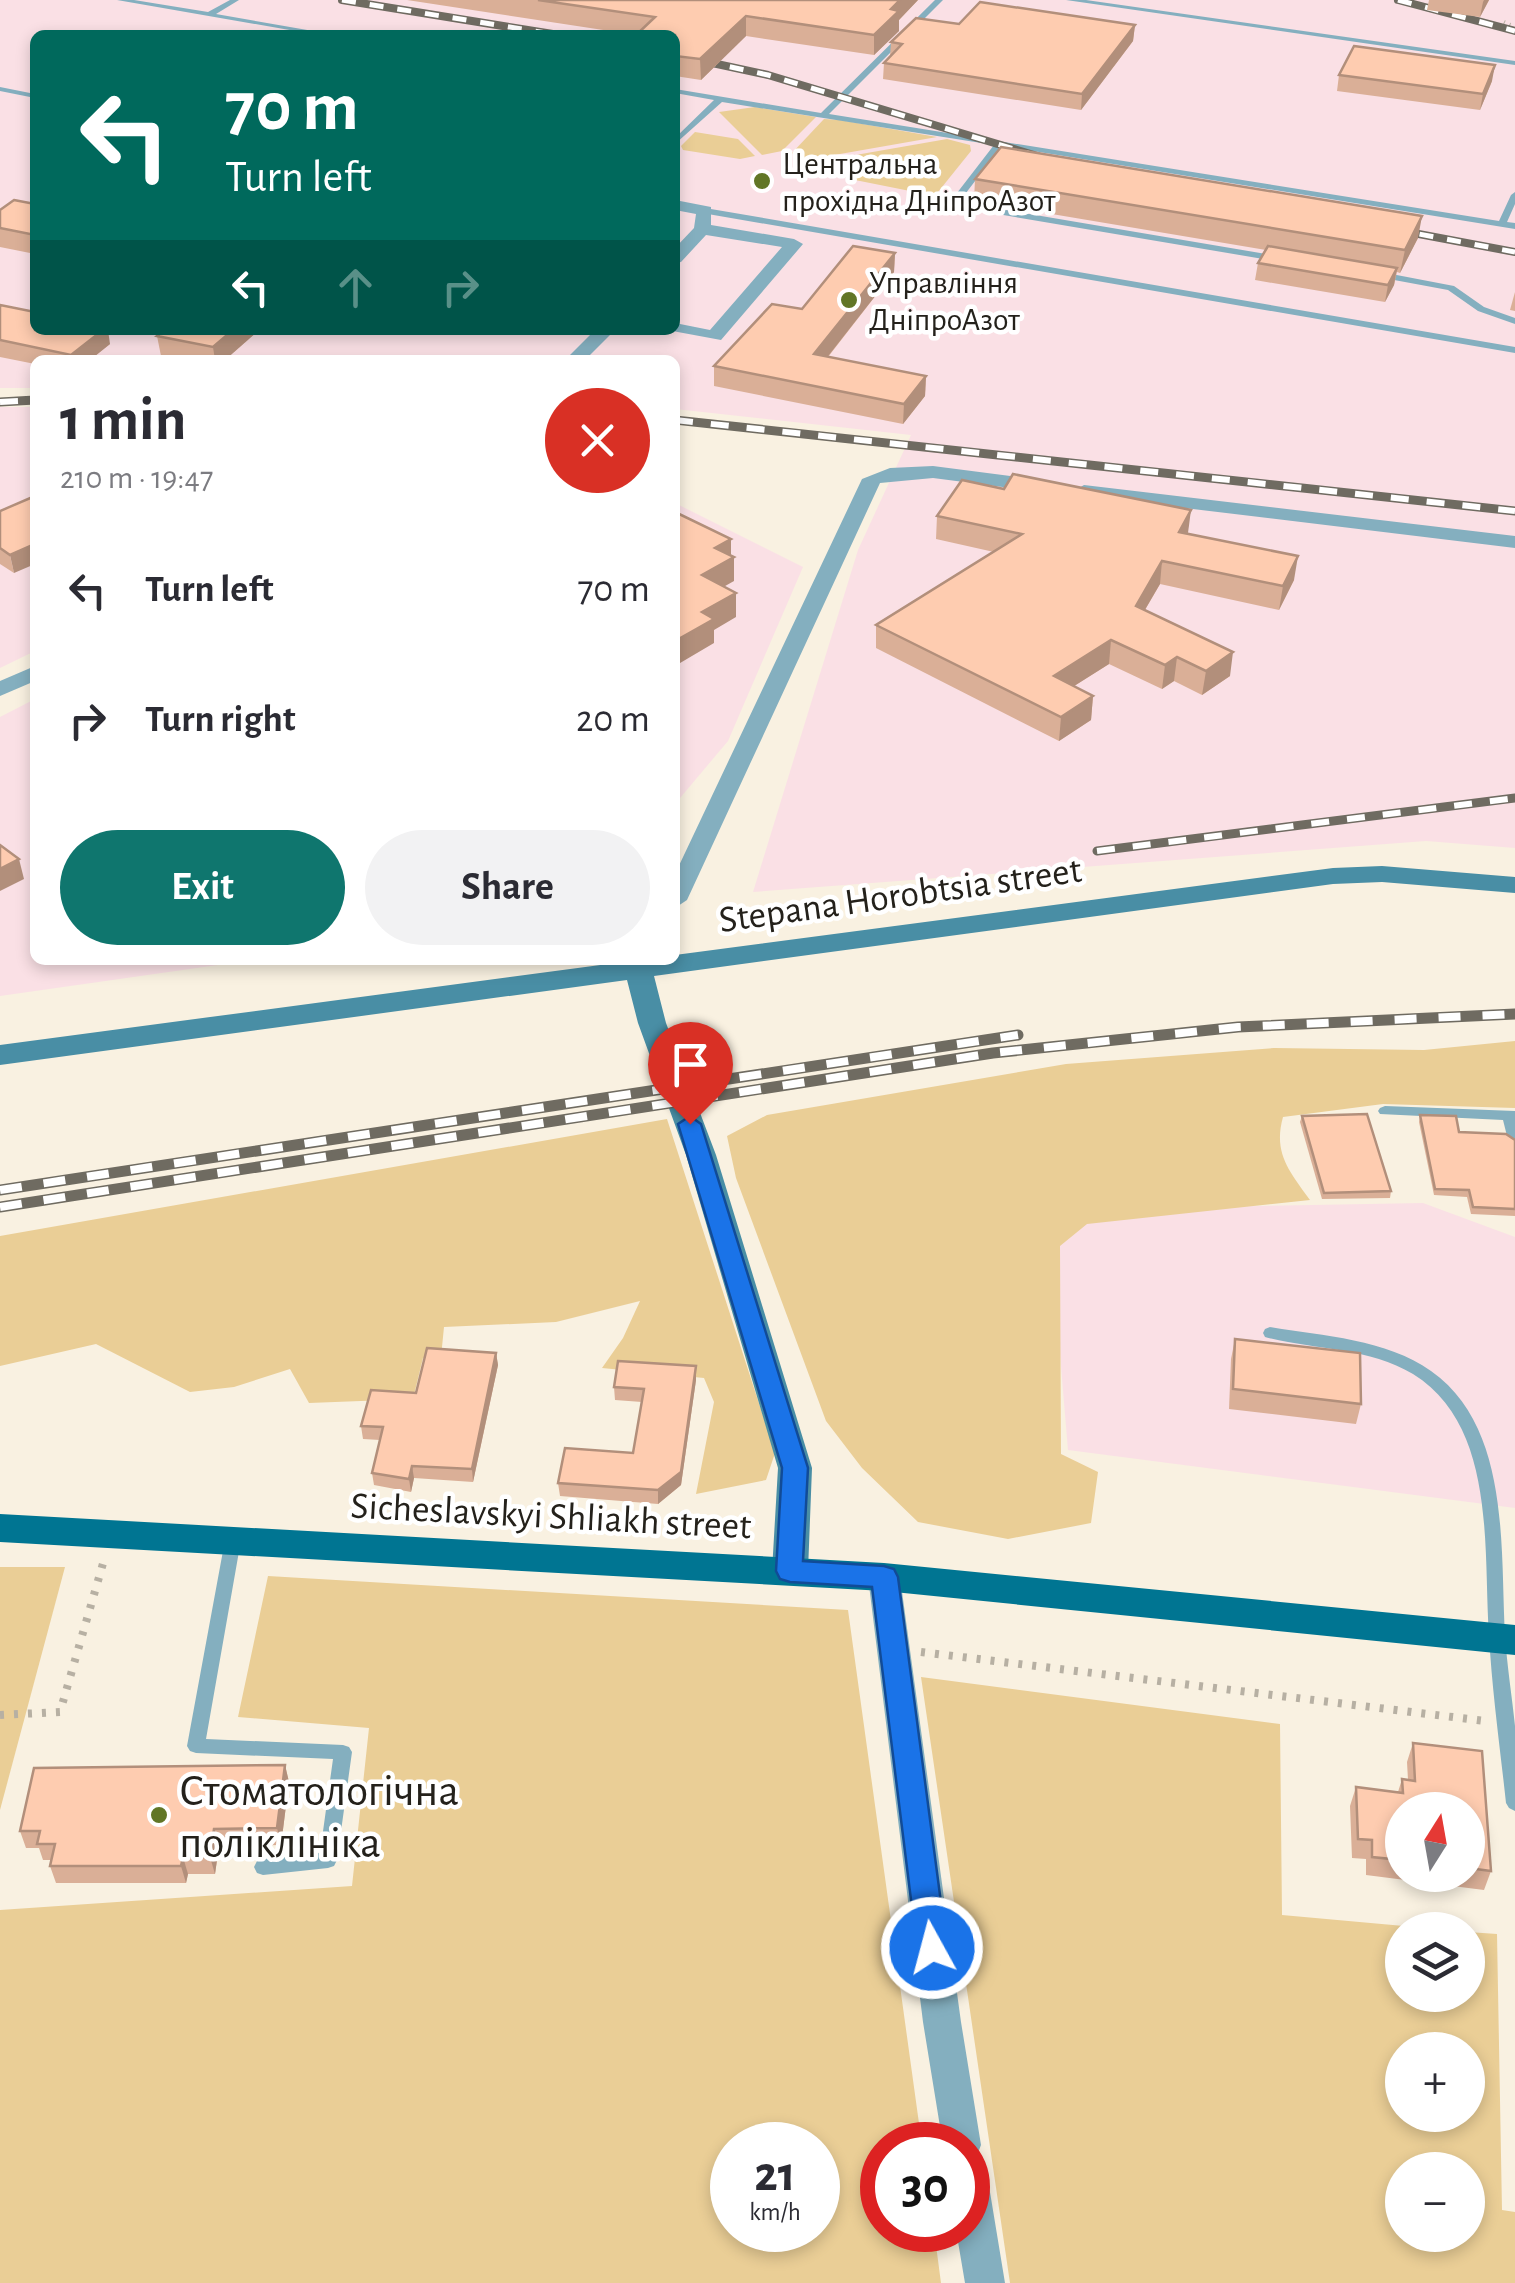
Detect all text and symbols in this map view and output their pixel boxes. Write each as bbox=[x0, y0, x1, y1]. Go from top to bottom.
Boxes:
icon: left bbox=[60, 70, 190, 200]
text: 70 m bbox=[225, 73, 359, 143]
place label: Центральна прохідна ДніпроАзот bbox=[782, 148, 1056, 217]
text: Turn left bbox=[225, 155, 372, 200]
marker: Центральна прохідна ДніпроАзот bbox=[751, 170, 773, 192]
icon: left bbox=[223, 260, 278, 315]
icon: ahead bbox=[328, 260, 383, 315]
icon: right bbox=[433, 260, 488, 315]
place label: Управління ДніпроАзот bbox=[869, 267, 1020, 336]
marker: Управління ДніпроАзот bbox=[838, 289, 860, 311]
button: close bbox=[545, 388, 650, 493]
text: 1 min bbox=[60, 391, 186, 451]
text: 210 m · 19:47 bbox=[60, 462, 213, 494]
icon: left bbox=[60, 563, 115, 618]
text: Turn left bbox=[145, 571, 273, 609]
text: 70 m bbox=[577, 571, 650, 609]
icon: right bbox=[60, 693, 115, 748]
text: Turn right bbox=[145, 701, 295, 739]
text: 20 m bbox=[576, 701, 650, 739]
button: Exit bbox=[60, 830, 345, 945]
button: Share bbox=[365, 830, 650, 945]
street label: Stepana Horobtsia street bbox=[717, 852, 1084, 940]
pin bbox=[648, 1022, 733, 1125]
icon: arrive bbox=[663, 1037, 718, 1092]
street label: Sicheslavskyi Shliakh street bbox=[350, 1488, 752, 1546]
place label: Стоматологічна поліклініка bbox=[179, 1769, 459, 1866]
north arrow bbox=[1385, 1792, 1485, 1892]
map controls bbox=[1385, 1792, 1485, 2252]
marker: Стоматологічна поліклініка bbox=[148, 1804, 170, 1826]
position arrow bbox=[880, 1896, 984, 2000]
button: layers bbox=[1385, 1912, 1485, 2012]
button: + bbox=[1385, 2032, 1485, 2132]
speed limit sign: 30 bbox=[860, 2122, 990, 2252]
text: 21 bbox=[754, 2150, 796, 2200]
button: − bbox=[1385, 2152, 1485, 2252]
text: km/h bbox=[749, 2200, 801, 2225]

